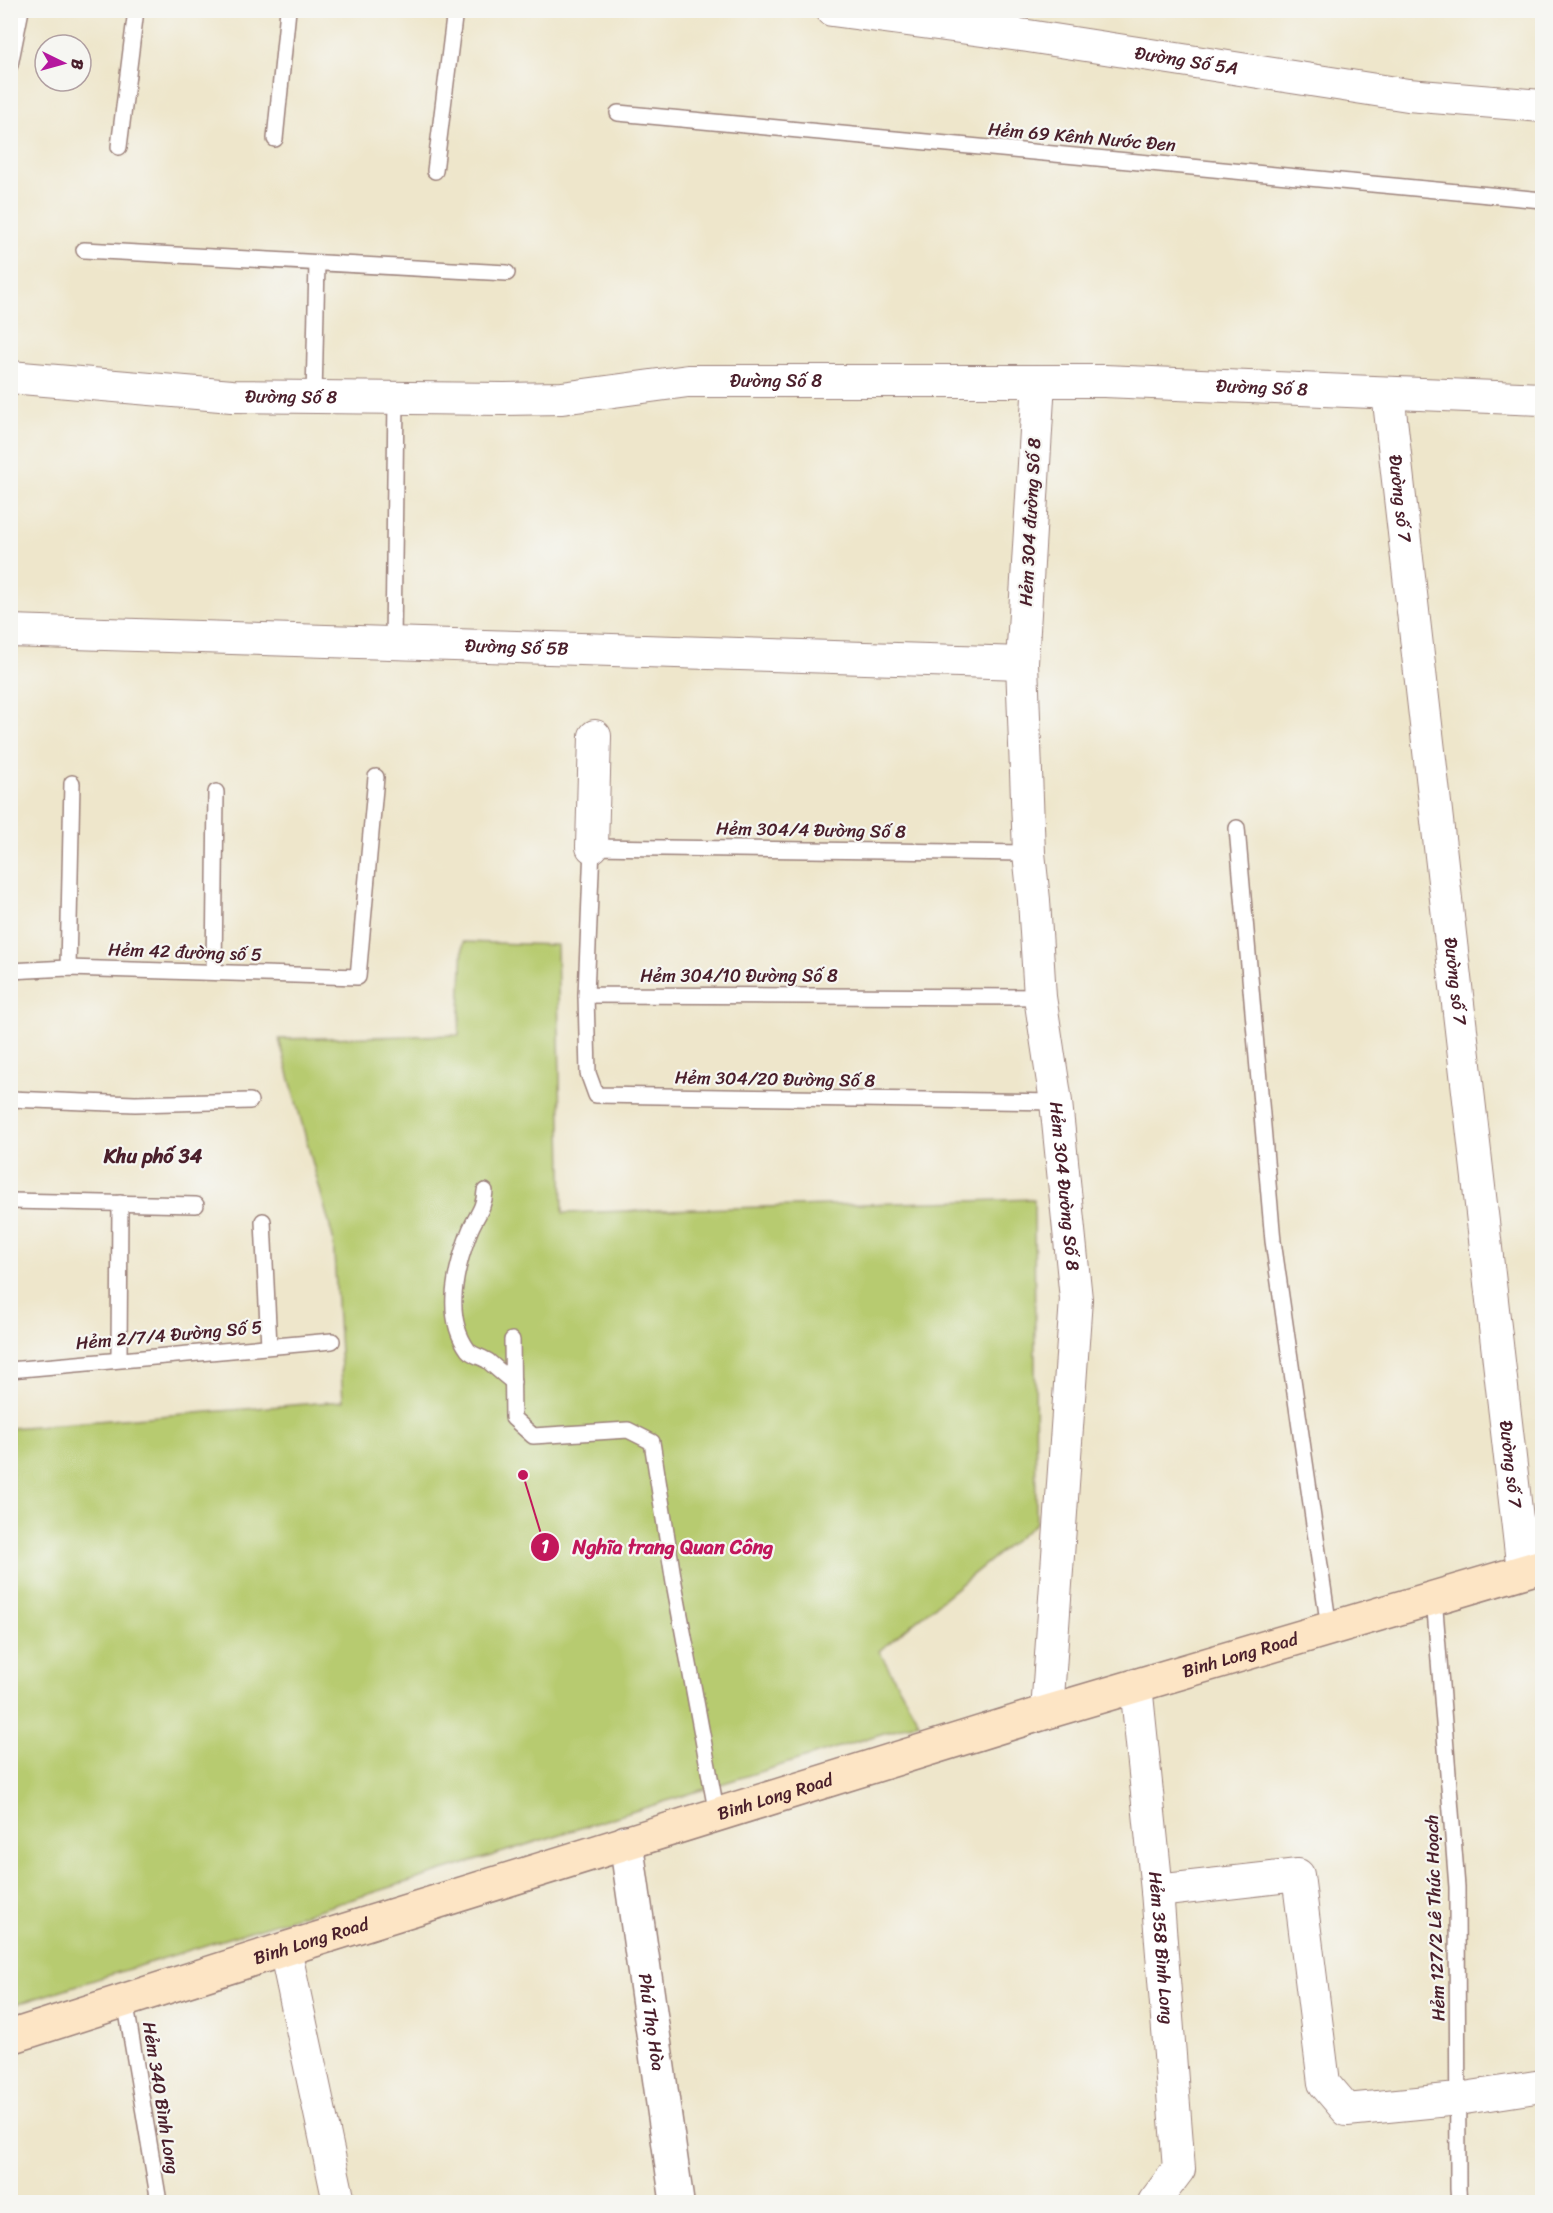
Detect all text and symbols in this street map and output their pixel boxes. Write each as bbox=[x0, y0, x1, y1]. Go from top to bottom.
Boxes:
north arrow bbox=[33, 33, 93, 93]
street label: Đường Số 5A bbox=[1133, 37, 1240, 84]
text: B bbox=[62, 58, 92, 71]
street label: Hẻm 69 Kênh Nước Đen bbox=[987, 113, 1177, 161]
street label: Đường Số 8 bbox=[730, 365, 822, 397]
street label: Đường Số 8 bbox=[1215, 370, 1309, 405]
street label: Đường Số 8 bbox=[245, 380, 338, 413]
street label: Hẻm 304 đường Số 8 bbox=[1010, 437, 1050, 607]
street label: Đường số 7 bbox=[1379, 453, 1421, 545]
street label: Đường Số 5B bbox=[464, 629, 569, 665]
street label: Hẻm 304/4 Đường Số 8 bbox=[716, 812, 906, 848]
street label: Hẻm 42 đường số 5 bbox=[108, 933, 262, 971]
street label: Đường số 7 bbox=[1435, 936, 1476, 1028]
street label: Hẻm 304/10 Đường Số 8 bbox=[640, 960, 838, 992]
street label: Hẻm 304/20 Đường Số 8 bbox=[675, 1061, 876, 1097]
street label: Hẻm 304 Đường Số 8 bbox=[1040, 1100, 1089, 1273]
district label: Khu phố 34 bbox=[103, 1139, 203, 1174]
street label: Hẻm 2/7/4 Đường Số 5 bbox=[74, 1311, 264, 1359]
street label: Đường số 7 bbox=[1490, 1419, 1532, 1511]
callout: Nghĩa trang Quan Công bbox=[530, 1528, 785, 1566]
text: Nghĩa trang Quan Công bbox=[572, 1530, 773, 1565]
text: 1 bbox=[541, 1531, 549, 1563]
street label: Binh Long Road bbox=[1178, 1622, 1303, 1687]
street label: Binh Long Road bbox=[713, 1763, 838, 1830]
street label: Hẻm 127/2 Lê Thúc Hoạch bbox=[1415, 1814, 1455, 2022]
street label: Hẻm 358 Bình Long bbox=[1139, 1870, 1183, 2026]
street label: Binh Long Road bbox=[249, 1907, 374, 1974]
street label: Phú Thọ Hòa bbox=[629, 1971, 674, 2073]
street label: Hẻm 340 Bình Long bbox=[133, 2019, 189, 2177]

